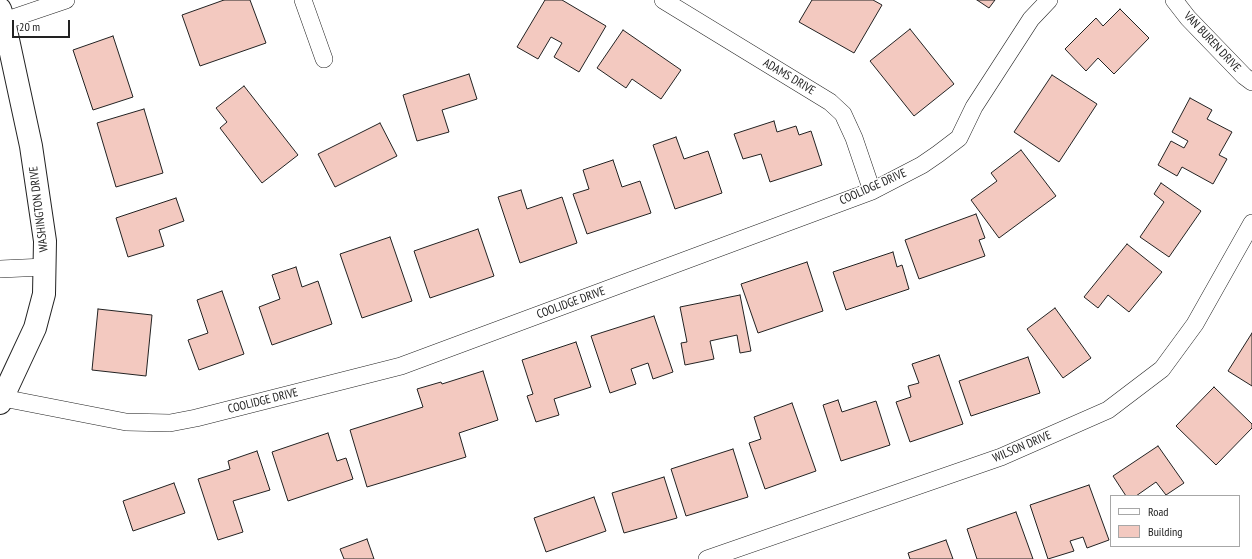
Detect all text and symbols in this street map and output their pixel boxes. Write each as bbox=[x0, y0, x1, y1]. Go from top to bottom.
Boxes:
street label: VAN BUREN DRIVE bbox=[1180, 9, 1244, 75]
scale bar bbox=[14, 12, 72, 38]
text: 20 m bbox=[19, 19, 40, 34]
street label: ADAMS DRIVE bbox=[760, 56, 818, 98]
street label: WASHINGTON DRIVE bbox=[27, 165, 51, 253]
street label: COOLIDGE DRIVE bbox=[837, 166, 909, 208]
street label: COOLIDGE DRIVE bbox=[535, 284, 607, 322]
street label: COOLIDGE DRIVE bbox=[227, 385, 299, 417]
street label: WILSON DRIVE bbox=[991, 428, 1053, 466]
legend bbox=[1110, 495, 1240, 547]
text: Road bbox=[1148, 504, 1168, 519]
text: Building bbox=[1148, 524, 1183, 539]

